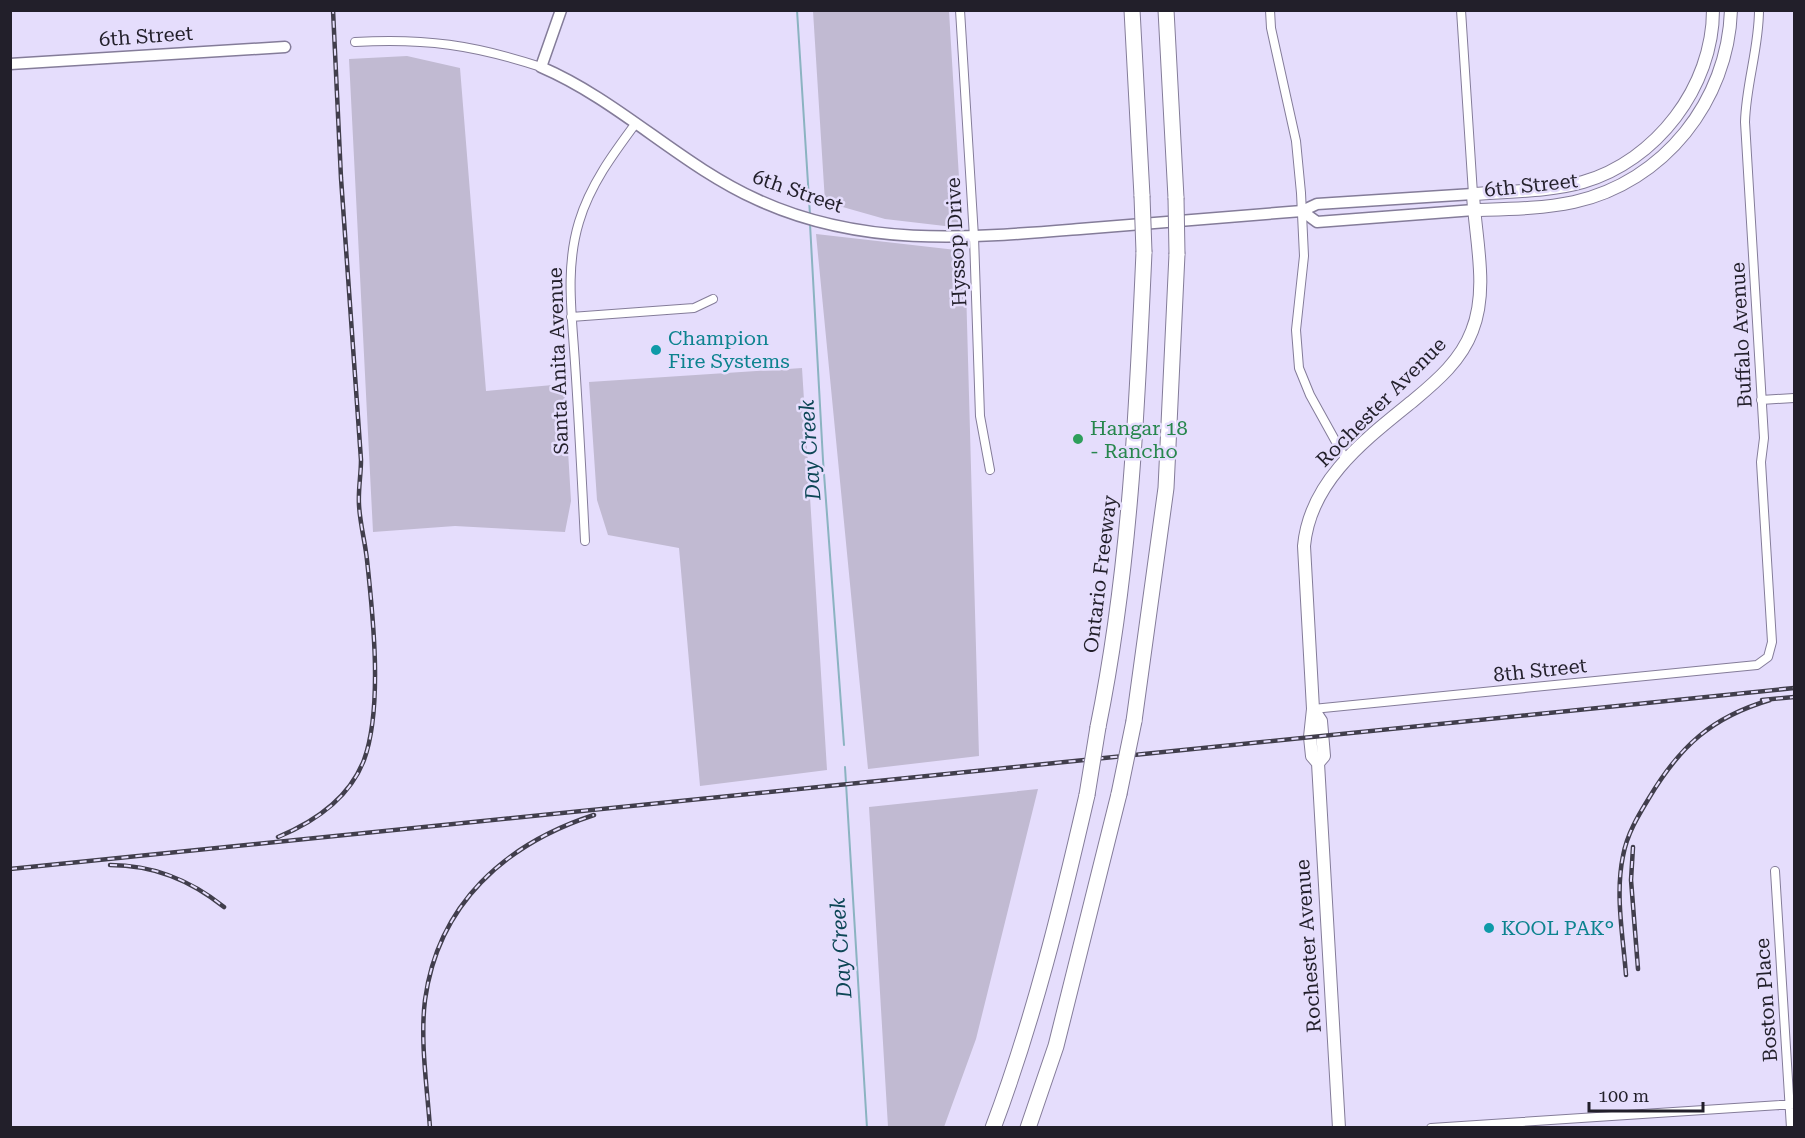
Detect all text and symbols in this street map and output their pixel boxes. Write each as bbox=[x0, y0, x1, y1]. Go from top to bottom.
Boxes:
street label: 6th Street bbox=[98, 21, 194, 51]
street label: 6th Street bbox=[750, 164, 847, 218]
street label: 6th Street bbox=[1483, 168, 1580, 202]
street label: Hyssop Drive bbox=[941, 177, 971, 307]
street label: Buffalo Avenue bbox=[1725, 261, 1757, 409]
street label: Santa Anita Avenue bbox=[543, 267, 573, 455]
place label: Champion Fire Systems bbox=[668, 326, 790, 373]
street label: Rochester Avenue bbox=[1311, 332, 1451, 472]
marker: Champion Fire Systems bbox=[649, 343, 663, 357]
water label: Day Creek bbox=[794, 398, 826, 502]
place label: Hangar 18 - Rancho bbox=[1090, 416, 1188, 463]
marker: Hangar 18 - Rancho bbox=[1071, 432, 1085, 446]
street label: Ontario Freeway bbox=[1078, 493, 1122, 654]
street label: 8th Street bbox=[1492, 653, 1589, 687]
street label: Rochester Avenue bbox=[1290, 859, 1326, 1033]
water label: Day Creek bbox=[825, 896, 857, 1000]
place label: KOOL PAK° bbox=[1501, 916, 1614, 940]
marker: KOOL PAK° bbox=[1482, 921, 1496, 935]
street label: Boston Place bbox=[1750, 937, 1782, 1063]
scale bar bbox=[1589, 1075, 1703, 1113]
text: 100 m bbox=[1598, 1085, 1649, 1106]

